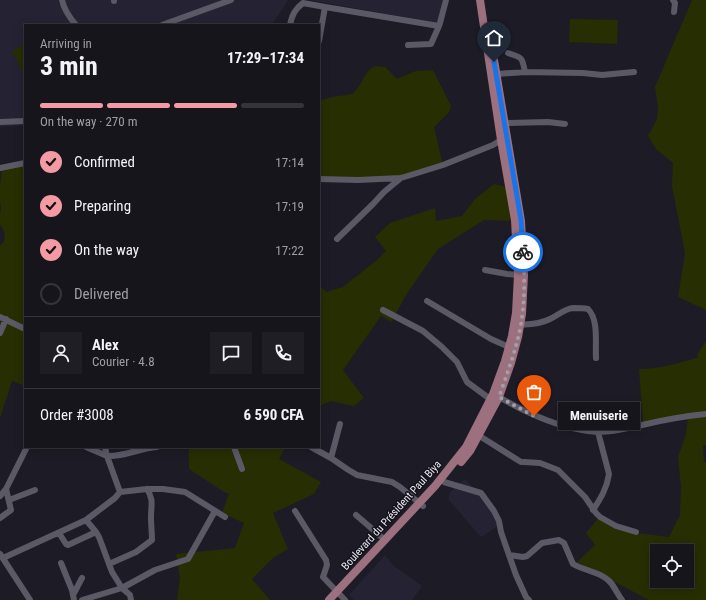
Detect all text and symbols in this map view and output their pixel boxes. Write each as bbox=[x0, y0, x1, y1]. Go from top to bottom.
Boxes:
pin bbox=[477, 21, 511, 62]
icon: home bbox=[483, 27, 505, 49]
text: Arriving in bbox=[40, 36, 92, 51]
text: 17:29–17:34 bbox=[227, 49, 304, 67]
text: 3 min bbox=[40, 51, 98, 81]
text: On the way · 270 m bbox=[40, 114, 137, 129]
icon: check bbox=[40, 151, 62, 173]
text: Confirmed bbox=[74, 153, 135, 171]
text: 17:14 bbox=[275, 155, 304, 170]
icon: check bbox=[40, 195, 62, 217]
text: Preparing bbox=[74, 197, 131, 215]
text: 17:19 bbox=[275, 199, 304, 214]
courier bbox=[503, 232, 543, 272]
icon: check bbox=[40, 239, 62, 261]
text: On the way bbox=[74, 241, 139, 259]
icon: bike bbox=[512, 241, 534, 263]
text: 17:22 bbox=[275, 243, 304, 258]
text: Delivered bbox=[74, 285, 129, 303]
button: person bbox=[40, 332, 82, 374]
button: chat bbox=[210, 332, 252, 374]
button: phone bbox=[262, 332, 304, 374]
text: Alex bbox=[92, 336, 119, 354]
text: Courier · 4.8 bbox=[92, 354, 155, 369]
pin bbox=[517, 375, 551, 416]
icon: bag bbox=[523, 381, 545, 403]
callout: Menuiserie bbox=[558, 402, 640, 430]
text: Order #3008 bbox=[40, 406, 114, 424]
text: 6 590 CFA bbox=[244, 406, 304, 424]
text: Menuiserie bbox=[570, 408, 628, 423]
street label: Boulevard du Président Paul Biya bbox=[339, 458, 444, 573]
map controls bbox=[650, 544, 694, 588]
button: locate bbox=[650, 544, 694, 588]

